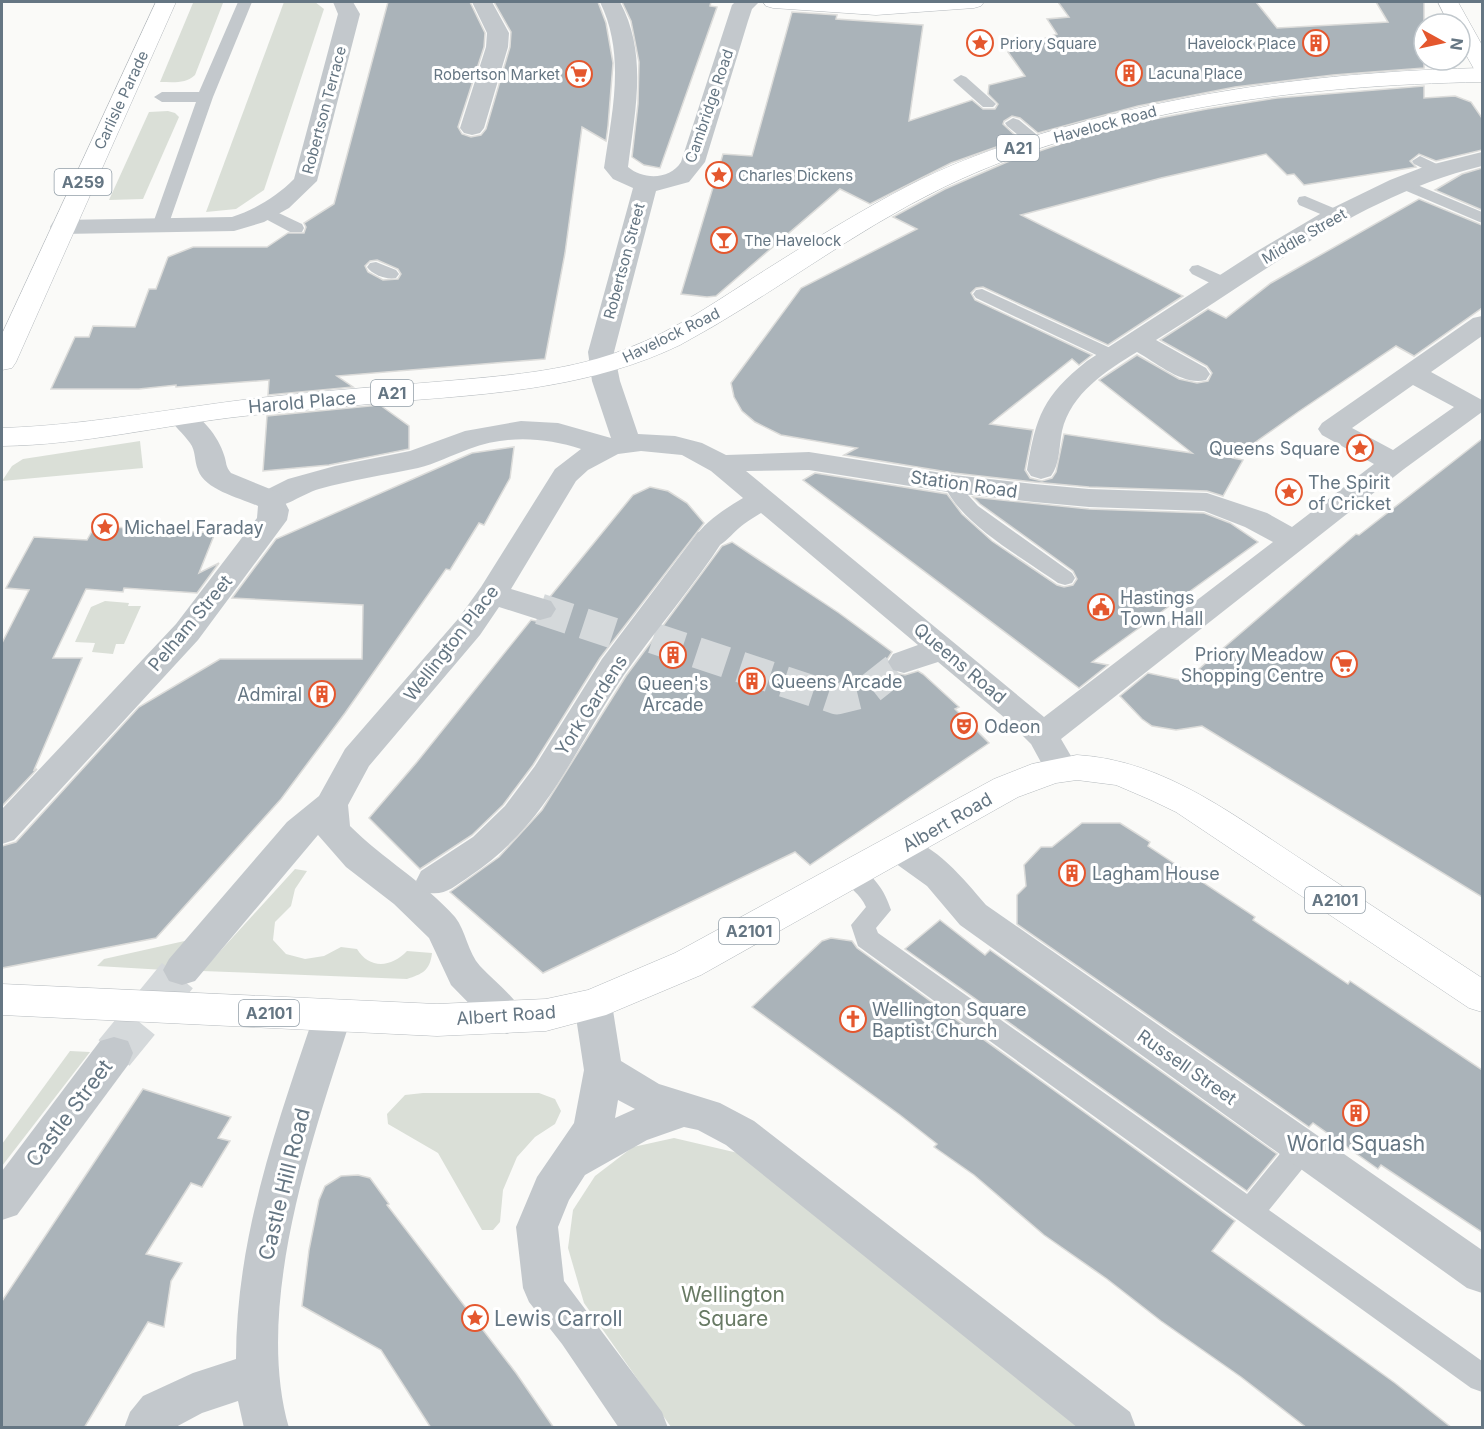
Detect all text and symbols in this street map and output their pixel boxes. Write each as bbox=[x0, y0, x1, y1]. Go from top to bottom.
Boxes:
north arrow bbox=[1412, 12, 1472, 72]
place icon: Priory Square bbox=[965, 28, 995, 58]
building icon: Havelock Place bbox=[1301, 28, 1331, 58]
place label: Priory Square bbox=[1000, 34, 1097, 53]
place label: Havelock Place bbox=[1187, 34, 1296, 53]
text: N bbox=[1446, 37, 1468, 52]
street label: Robertson Terrace bbox=[298, 44, 350, 176]
street label: Carlisle Parade bbox=[90, 47, 152, 153]
street label: Cambridge Road bbox=[681, 47, 737, 165]
building icon: Lacuna Place bbox=[1114, 58, 1144, 88]
supermarket icon: Robertson Market bbox=[564, 59, 594, 89]
place label: Lacuna Place bbox=[1148, 64, 1243, 83]
place label: Robertson Market bbox=[434, 65, 560, 84]
street label: Havelock Road bbox=[1051, 101, 1159, 147]
road number: A21 bbox=[997, 135, 1039, 161]
place icon: Charles Dickens bbox=[704, 160, 734, 190]
place label: Charles Dickens bbox=[738, 166, 853, 185]
road number: A259 bbox=[54, 169, 112, 195]
street label: Robertson Street bbox=[599, 201, 649, 321]
street label: Middle Street bbox=[1258, 204, 1350, 268]
bar icon: The Havelock bbox=[709, 225, 739, 255]
place label: The Havelock bbox=[744, 231, 842, 250]
street label: Havelock Road bbox=[619, 303, 723, 367]
road number: A21 bbox=[371, 380, 413, 406]
street label: Harold Place bbox=[247, 387, 357, 417]
place icon: Queens Square bbox=[1345, 433, 1375, 463]
place label: Queens Square bbox=[1209, 438, 1340, 459]
street label: Station Road bbox=[909, 466, 1019, 502]
place label: The Spirit of Cricket bbox=[1308, 472, 1391, 514]
place icon: The Spirit of Cricket bbox=[1274, 477, 1304, 507]
place icon: Michael Faraday bbox=[90, 512, 120, 542]
place label: Michael Faraday bbox=[124, 517, 264, 538]
street label: Pelham Street bbox=[144, 571, 236, 675]
street label: Wellington Place bbox=[399, 581, 503, 705]
place label: Hastings Town Hall bbox=[1120, 587, 1203, 629]
public building icon: Hastings Town Hall bbox=[1086, 592, 1116, 622]
street label: Queens Road bbox=[910, 618, 1010, 708]
building icon: Queen's Arcade bbox=[658, 640, 688, 670]
place label: Priory Meadow Shopping Centre bbox=[1181, 644, 1324, 686]
supermarket icon: Priory Meadow Shopping Centre bbox=[1329, 649, 1359, 679]
street label: York Gardens bbox=[551, 651, 631, 759]
building icon: Queens Arcade bbox=[737, 666, 767, 696]
place label: Queens Arcade bbox=[771, 671, 903, 692]
place label: Queen's Arcade bbox=[638, 673, 708, 715]
building icon: Admiral bbox=[307, 679, 337, 709]
place label: Admiral bbox=[237, 684, 302, 705]
theatre icon: Odeon bbox=[949, 711, 979, 741]
place label: Odeon bbox=[984, 716, 1041, 737]
street label: Albert Road bbox=[899, 788, 995, 856]
building icon: Lagham House bbox=[1057, 858, 1087, 888]
place label: Lagham House bbox=[1092, 863, 1220, 884]
road number: A2101 bbox=[1305, 887, 1365, 913]
road number: A2101 bbox=[719, 918, 779, 944]
place label: Wellington Square Baptist Church bbox=[872, 999, 1027, 1041]
road number: A2101 bbox=[239, 1000, 299, 1026]
street label: Albert Road bbox=[456, 1001, 556, 1029]
church icon: Wellington Square Baptist Church bbox=[838, 1004, 868, 1034]
street label: Russell Street bbox=[1133, 1025, 1241, 1109]
street label: Castle Street bbox=[21, 1054, 117, 1171]
building icon: World Squash bbox=[1341, 1098, 1371, 1128]
street label: Castle Hill Road bbox=[253, 1105, 315, 1263]
place label: World Squash bbox=[1287, 1131, 1425, 1156]
park label: Wellington Square bbox=[681, 1282, 785, 1331]
place icon: Lewis Carroll bbox=[460, 1303, 490, 1333]
place label: Lewis Carroll bbox=[494, 1306, 623, 1331]

